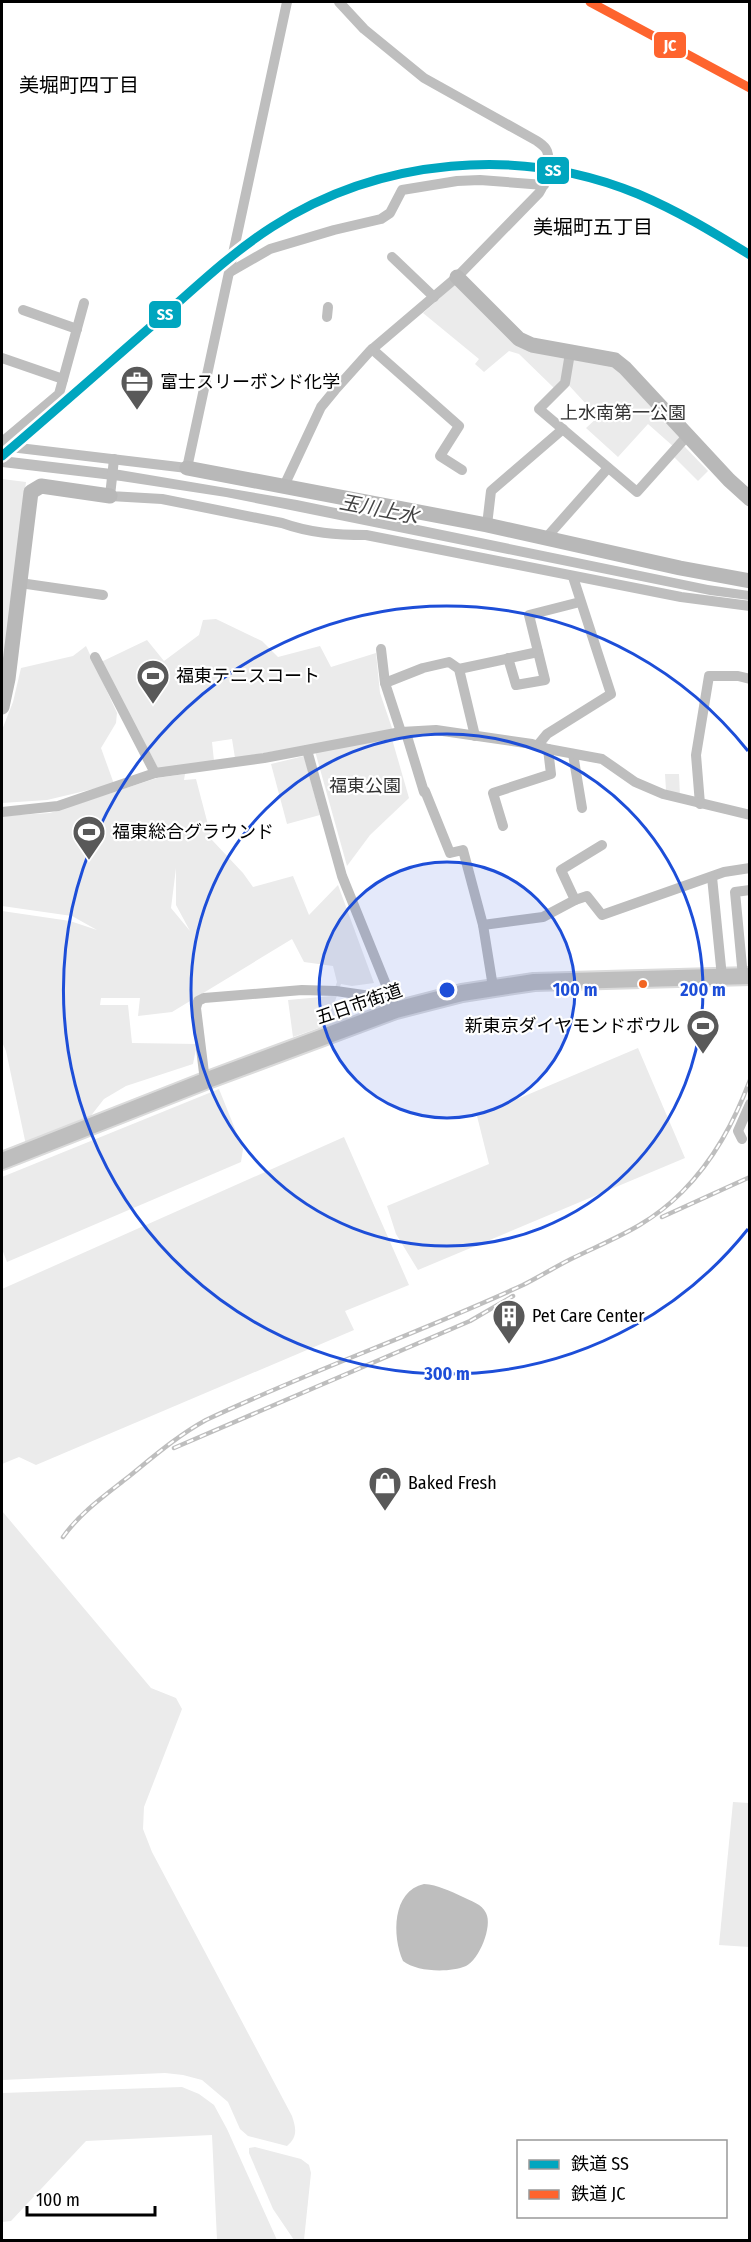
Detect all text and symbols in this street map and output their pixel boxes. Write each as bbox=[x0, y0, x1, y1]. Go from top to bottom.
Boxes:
line badge: JC bbox=[653, 31, 687, 59]
text: JC bbox=[662, 36, 677, 55]
district label: 美堀町四丁目 bbox=[19, 73, 139, 97]
line badge: SS bbox=[536, 156, 570, 185]
text: SS bbox=[545, 161, 561, 180]
district label: 美堀町五丁目 bbox=[533, 215, 653, 239]
line badge: SS bbox=[148, 300, 182, 329]
text: SS bbox=[157, 305, 173, 324]
office icon: 富士スリーボンド化学 bbox=[119, 364, 155, 411]
place label: 富士スリーボンド化学 bbox=[160, 371, 340, 393]
park label: 上水南第一公園 bbox=[560, 402, 686, 424]
water label: 玉川上水 bbox=[337, 490, 423, 529]
sports icon: 福東テニスコート bbox=[135, 658, 171, 705]
place label: 福東テニスコート bbox=[176, 665, 320, 687]
park label: 福東公園 bbox=[329, 775, 401, 797]
sports icon: 福東総合グラウンド bbox=[71, 814, 107, 861]
place label: 福東総合グラウンド bbox=[112, 821, 274, 843]
unlabelled marker bbox=[637, 978, 649, 990]
street label: 五日市街道 bbox=[313, 979, 405, 1029]
text: 100 m bbox=[553, 979, 597, 1001]
text: 200 m bbox=[679, 979, 726, 1001]
centre of rings bbox=[437, 980, 457, 1000]
sports icon: 新東京ダイヤモンドボウル bbox=[685, 1008, 721, 1055]
place label: 新東京ダイヤモンドボウル bbox=[465, 1015, 680, 1037]
building icon: Pet Care Center bbox=[491, 1298, 527, 1345]
place label: Pet Care Center bbox=[532, 1305, 645, 1327]
text: 300 m bbox=[423, 1363, 470, 1385]
shop icon: Baked Fresh bbox=[367, 1465, 403, 1512]
place label: Baked Fresh bbox=[408, 1472, 497, 1494]
legend bbox=[517, 2140, 727, 2218]
text: 鉄道 SS bbox=[571, 2153, 629, 2175]
scale bar bbox=[27, 2179, 154, 2217]
text: 鉄道 JC bbox=[571, 2183, 625, 2205]
text: 100 m bbox=[36, 2189, 80, 2211]

